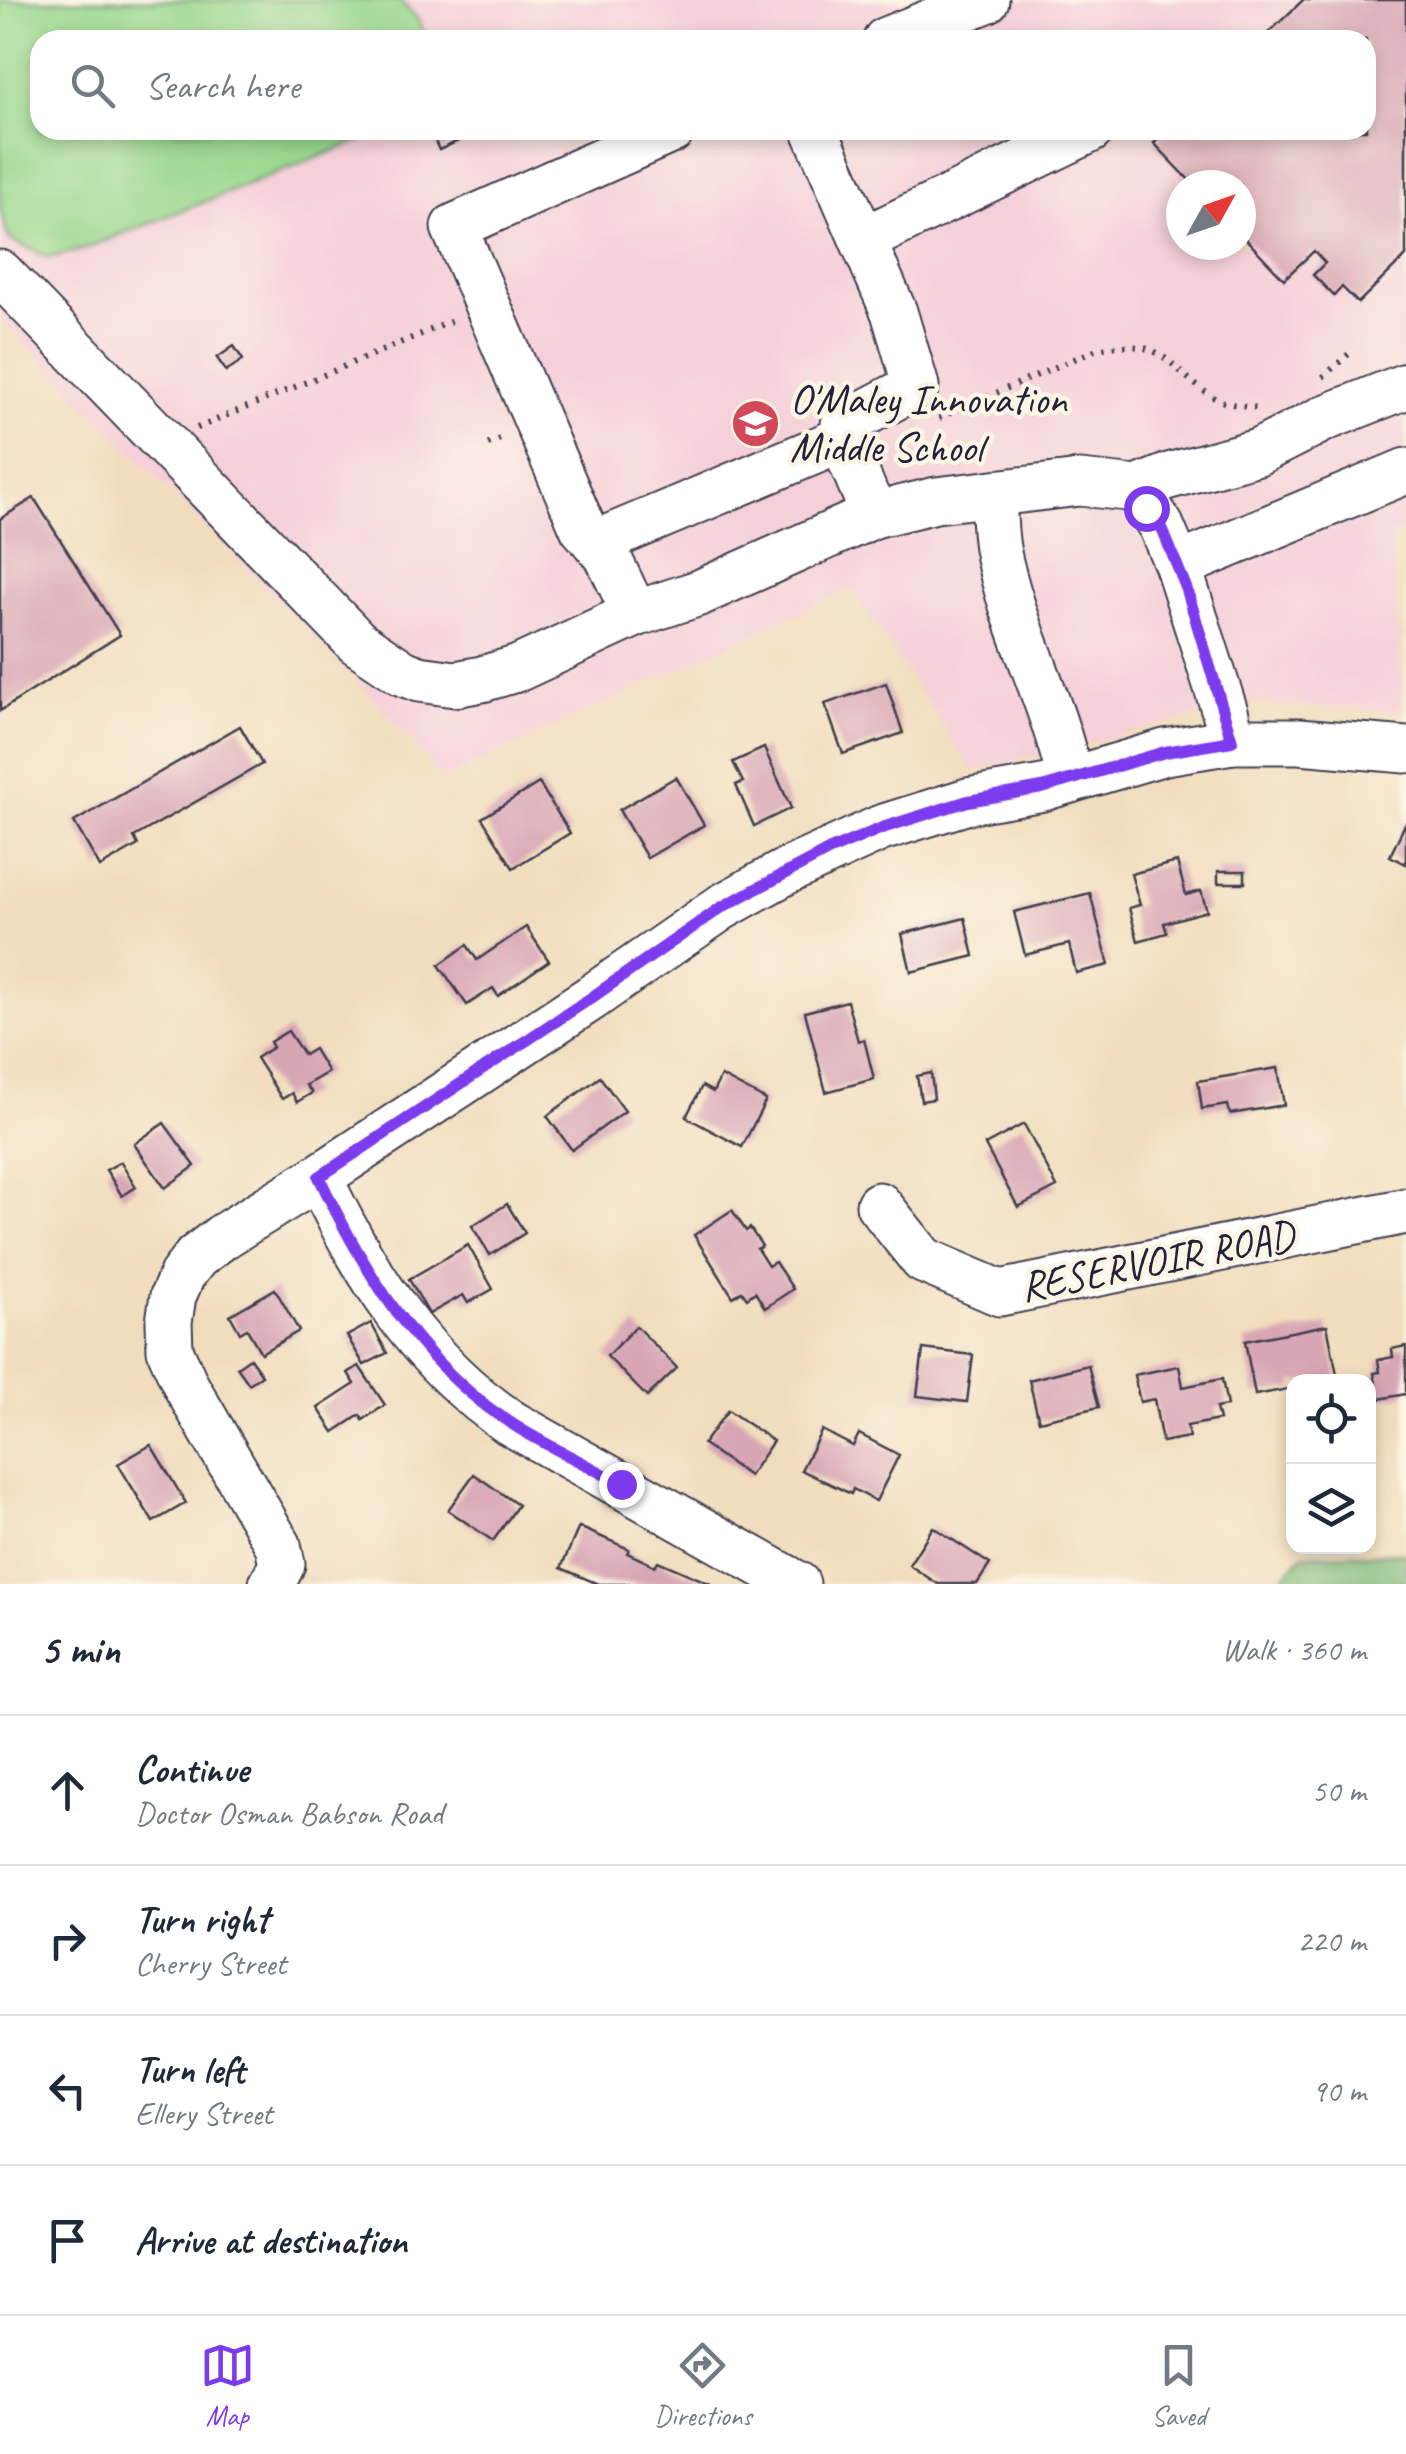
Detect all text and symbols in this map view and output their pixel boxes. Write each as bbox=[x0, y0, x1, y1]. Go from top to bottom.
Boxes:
search box bbox=[30, 30, 1376, 140]
icon: search bbox=[65, 58, 120, 113]
text: Search here bbox=[145, 62, 300, 109]
north arrow bbox=[1166, 170, 1256, 260]
place label: O'Maley Innovation Middle School bbox=[790, 373, 1068, 474]
school or university icon: O'Maley Innovation Middle School bbox=[729, 397, 781, 449]
route start bbox=[1124, 486, 1170, 532]
street label: RESERVOIR ROAD bbox=[1016, 1208, 1302, 1313]
map controls bbox=[1286, 1374, 1376, 1554]
button: locate bbox=[1286, 1374, 1376, 1464]
route end bbox=[599, 1462, 645, 1508]
button: layers bbox=[1286, 1464, 1376, 1554]
text: 5 min bbox=[40, 1623, 120, 1676]
text: Walk · 360 m bbox=[1222, 1629, 1366, 1670]
text: Continue bbox=[135, 1746, 249, 1793]
icon: ahead bbox=[40, 1763, 95, 1818]
text: 50 m bbox=[1312, 1770, 1366, 1811]
text: Doctor Osman Babson Road bbox=[135, 1793, 443, 1834]
text: Turn right bbox=[135, 1896, 269, 1943]
icon: right bbox=[40, 1913, 95, 1968]
text: 220 m bbox=[1297, 1920, 1366, 1961]
text: Cherry Street bbox=[135, 1943, 286, 1984]
text: Turn left bbox=[135, 2046, 245, 2093]
icon: left bbox=[40, 2063, 95, 2118]
text: 90 m bbox=[1312, 2070, 1366, 2111]
text: Ellery Street bbox=[135, 2093, 272, 2134]
icon: arrive bbox=[40, 2213, 95, 2268]
text: Arrive at destination bbox=[135, 2217, 407, 2264]
tab: Map bbox=[200, 2338, 255, 2433]
tab: Directions bbox=[654, 2338, 752, 2433]
tab: Saved bbox=[1151, 2338, 1206, 2433]

